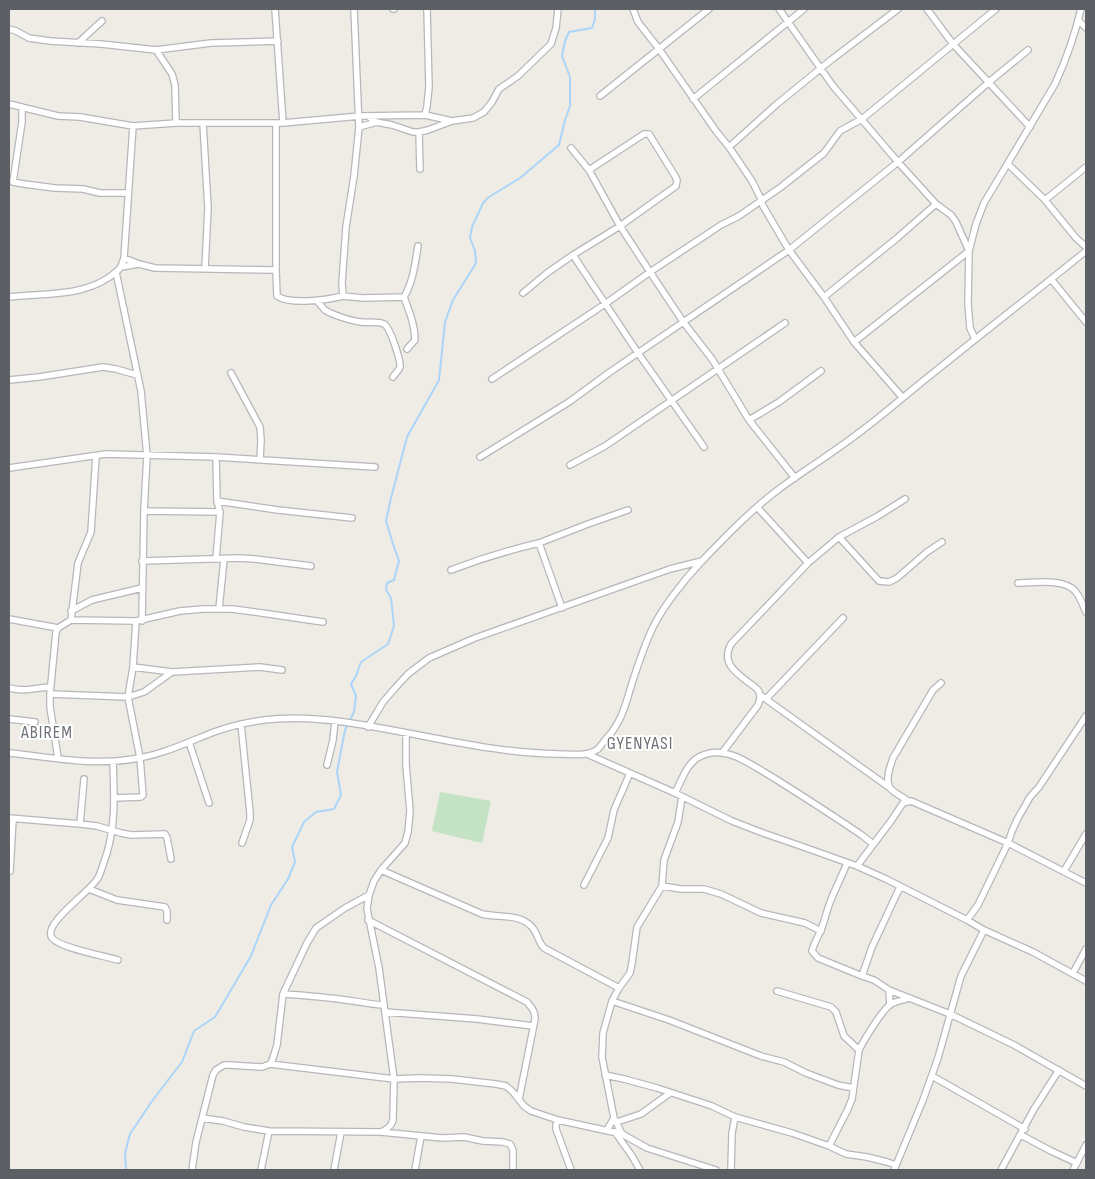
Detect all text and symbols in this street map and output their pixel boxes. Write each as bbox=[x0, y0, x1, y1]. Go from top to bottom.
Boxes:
district label: ABIREM bbox=[20, 722, 73, 743]
district label: GYENYASI bbox=[607, 733, 673, 754]

